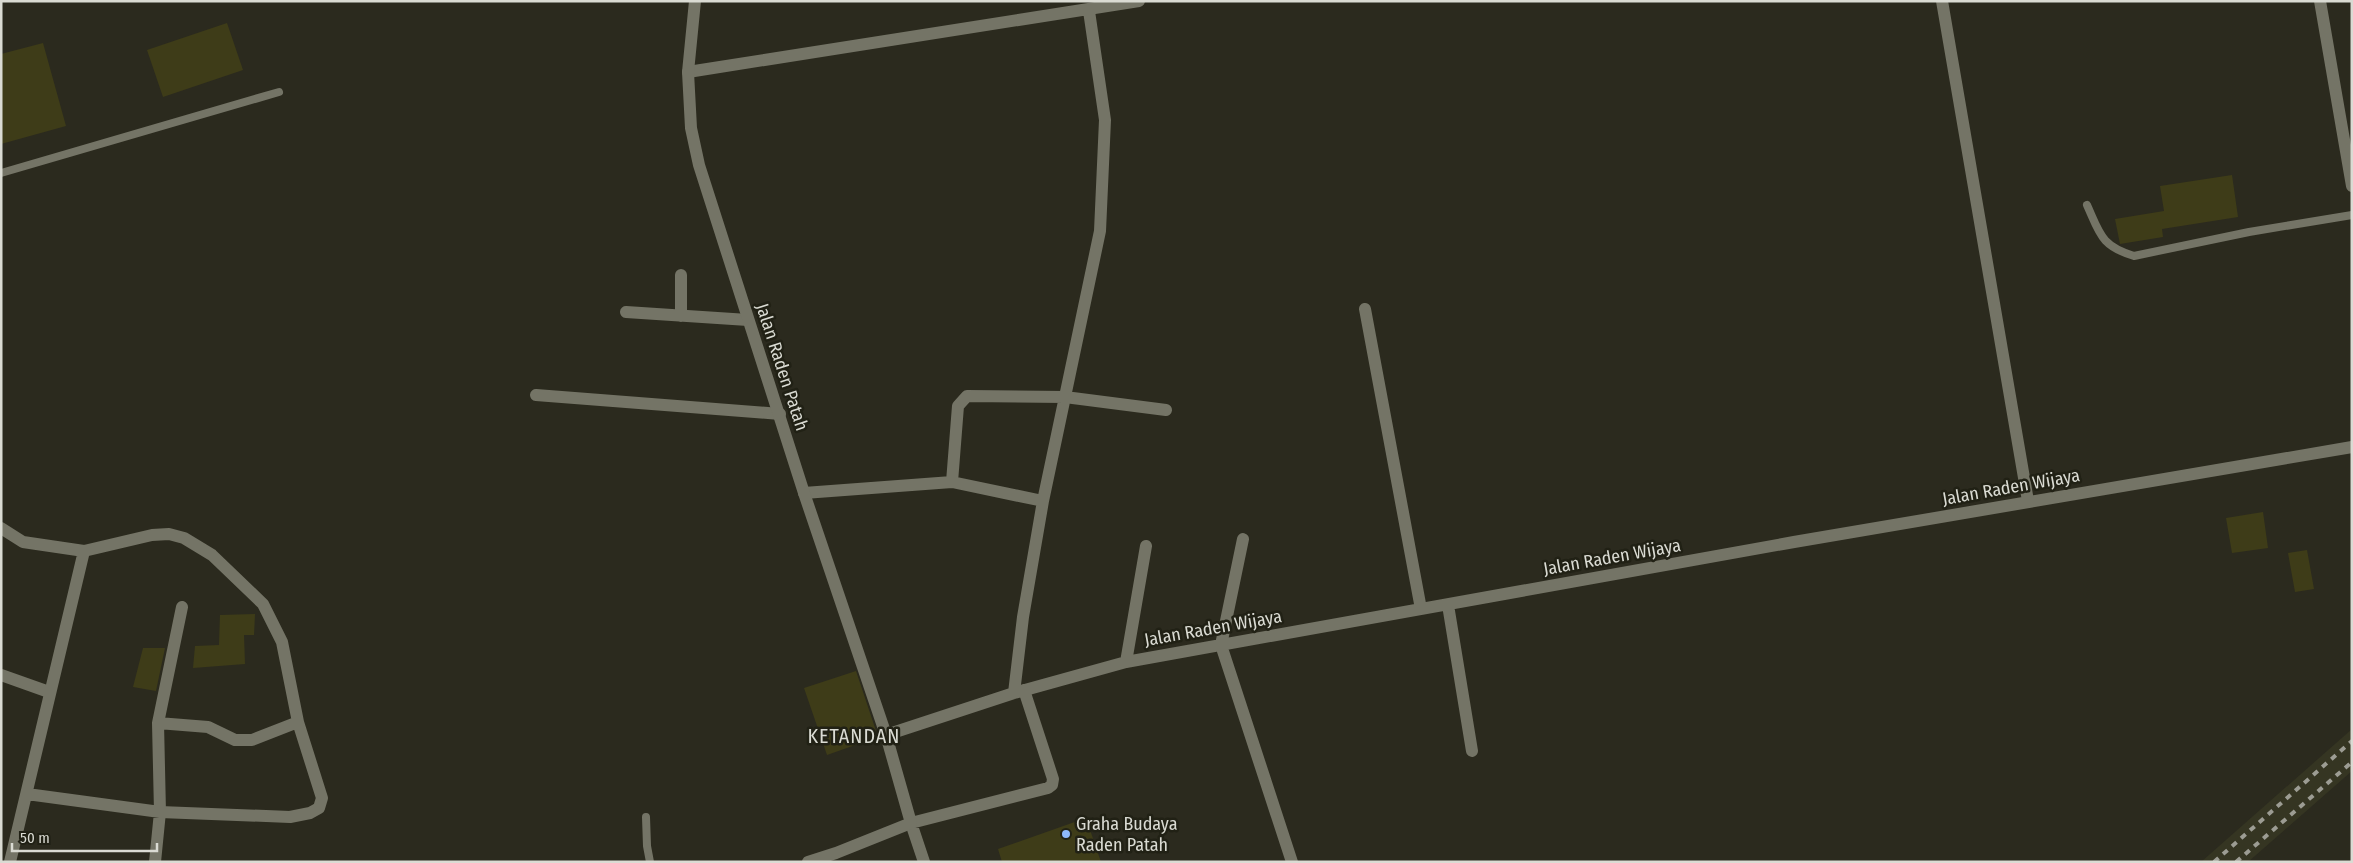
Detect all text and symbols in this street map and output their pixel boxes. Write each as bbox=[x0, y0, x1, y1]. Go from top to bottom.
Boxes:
street label: Jalan Raden Patah bbox=[751, 300, 813, 434]
street label: Jalan Raden Wijaya bbox=[1941, 464, 2082, 510]
street label: Jalan Raden Wijaya bbox=[1542, 534, 1683, 580]
street label: Jalan Raden Wijaya bbox=[1143, 605, 1284, 651]
district label: KETANDAN bbox=[808, 724, 900, 748]
place label: Graha Budaya Raden Patah bbox=[1076, 813, 1178, 856]
scale bar bbox=[12, 820, 158, 852]
marker: Graha Budaya Raden Patah bbox=[1060, 828, 1072, 840]
text: 50 m bbox=[20, 829, 50, 847]

